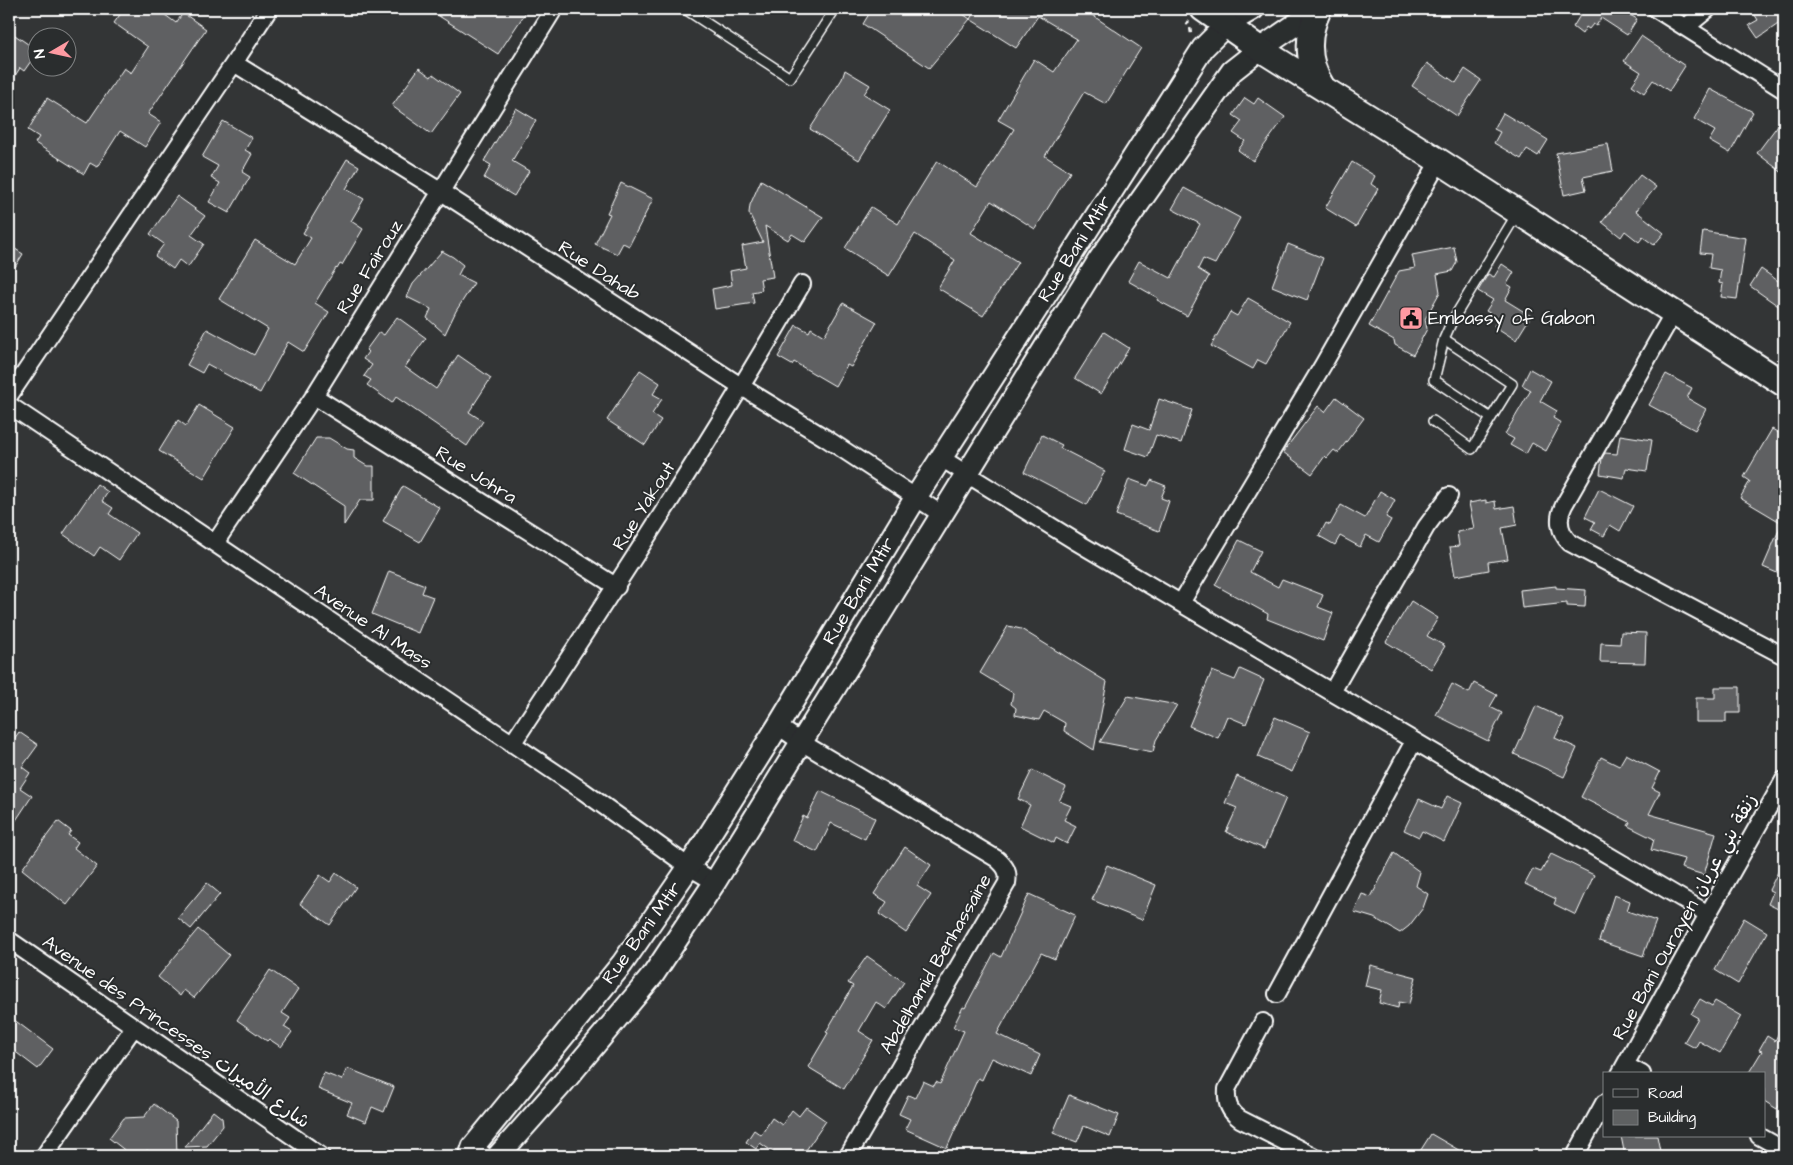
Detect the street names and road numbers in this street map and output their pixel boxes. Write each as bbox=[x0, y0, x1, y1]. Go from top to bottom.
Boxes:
street label: Rue Bani Mtir bbox=[1031, 190, 1119, 307]
street label: Rue Fairouz bbox=[330, 214, 410, 320]
street label: Rue Dahab bbox=[553, 234, 646, 308]
street label: Rue Johra bbox=[430, 439, 522, 511]
street label: Rue Yakout bbox=[606, 456, 682, 556]
street label: Rue Bani Mtir bbox=[816, 532, 902, 650]
street label: Avenue Al Mass bbox=[309, 578, 437, 676]
street label: Rue Bani Ourayen زنقة بني عريان bbox=[1606, 789, 1766, 1046]
street label: Abdelhamid Benhassaine bbox=[873, 869, 999, 1059]
street label: Rue Bani Mtir bbox=[596, 876, 689, 990]
street label: Avenue des Princesses شارع الأميرات bbox=[37, 929, 315, 1135]

